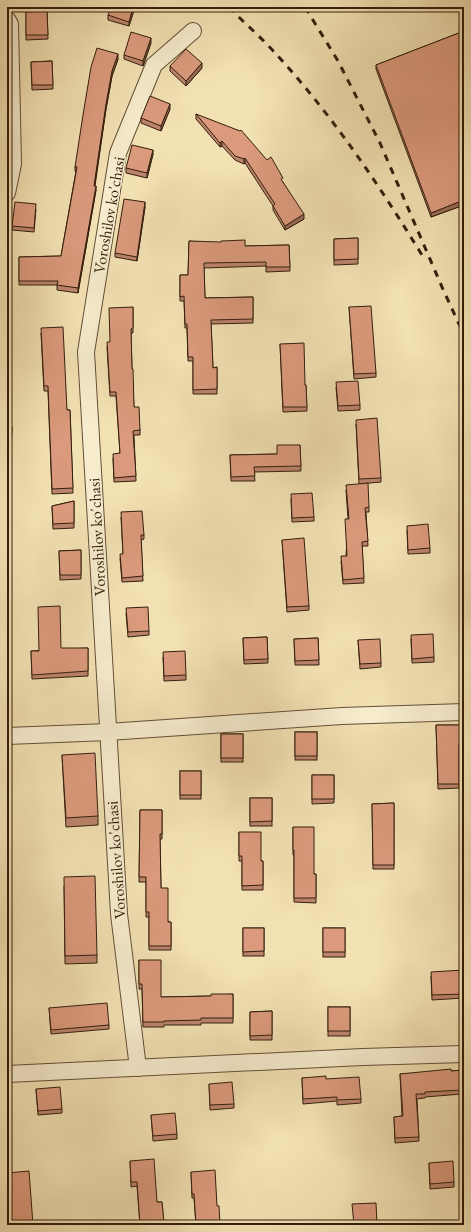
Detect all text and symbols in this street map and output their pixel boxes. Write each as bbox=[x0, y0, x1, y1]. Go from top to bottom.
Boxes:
street label: Voroshilov ko'chasi bbox=[88, 155, 130, 275]
street label: Voroshilov ko'chasi bbox=[83, 477, 111, 597]
street label: Voroshilov ko'chasi bbox=[101, 800, 131, 920]

